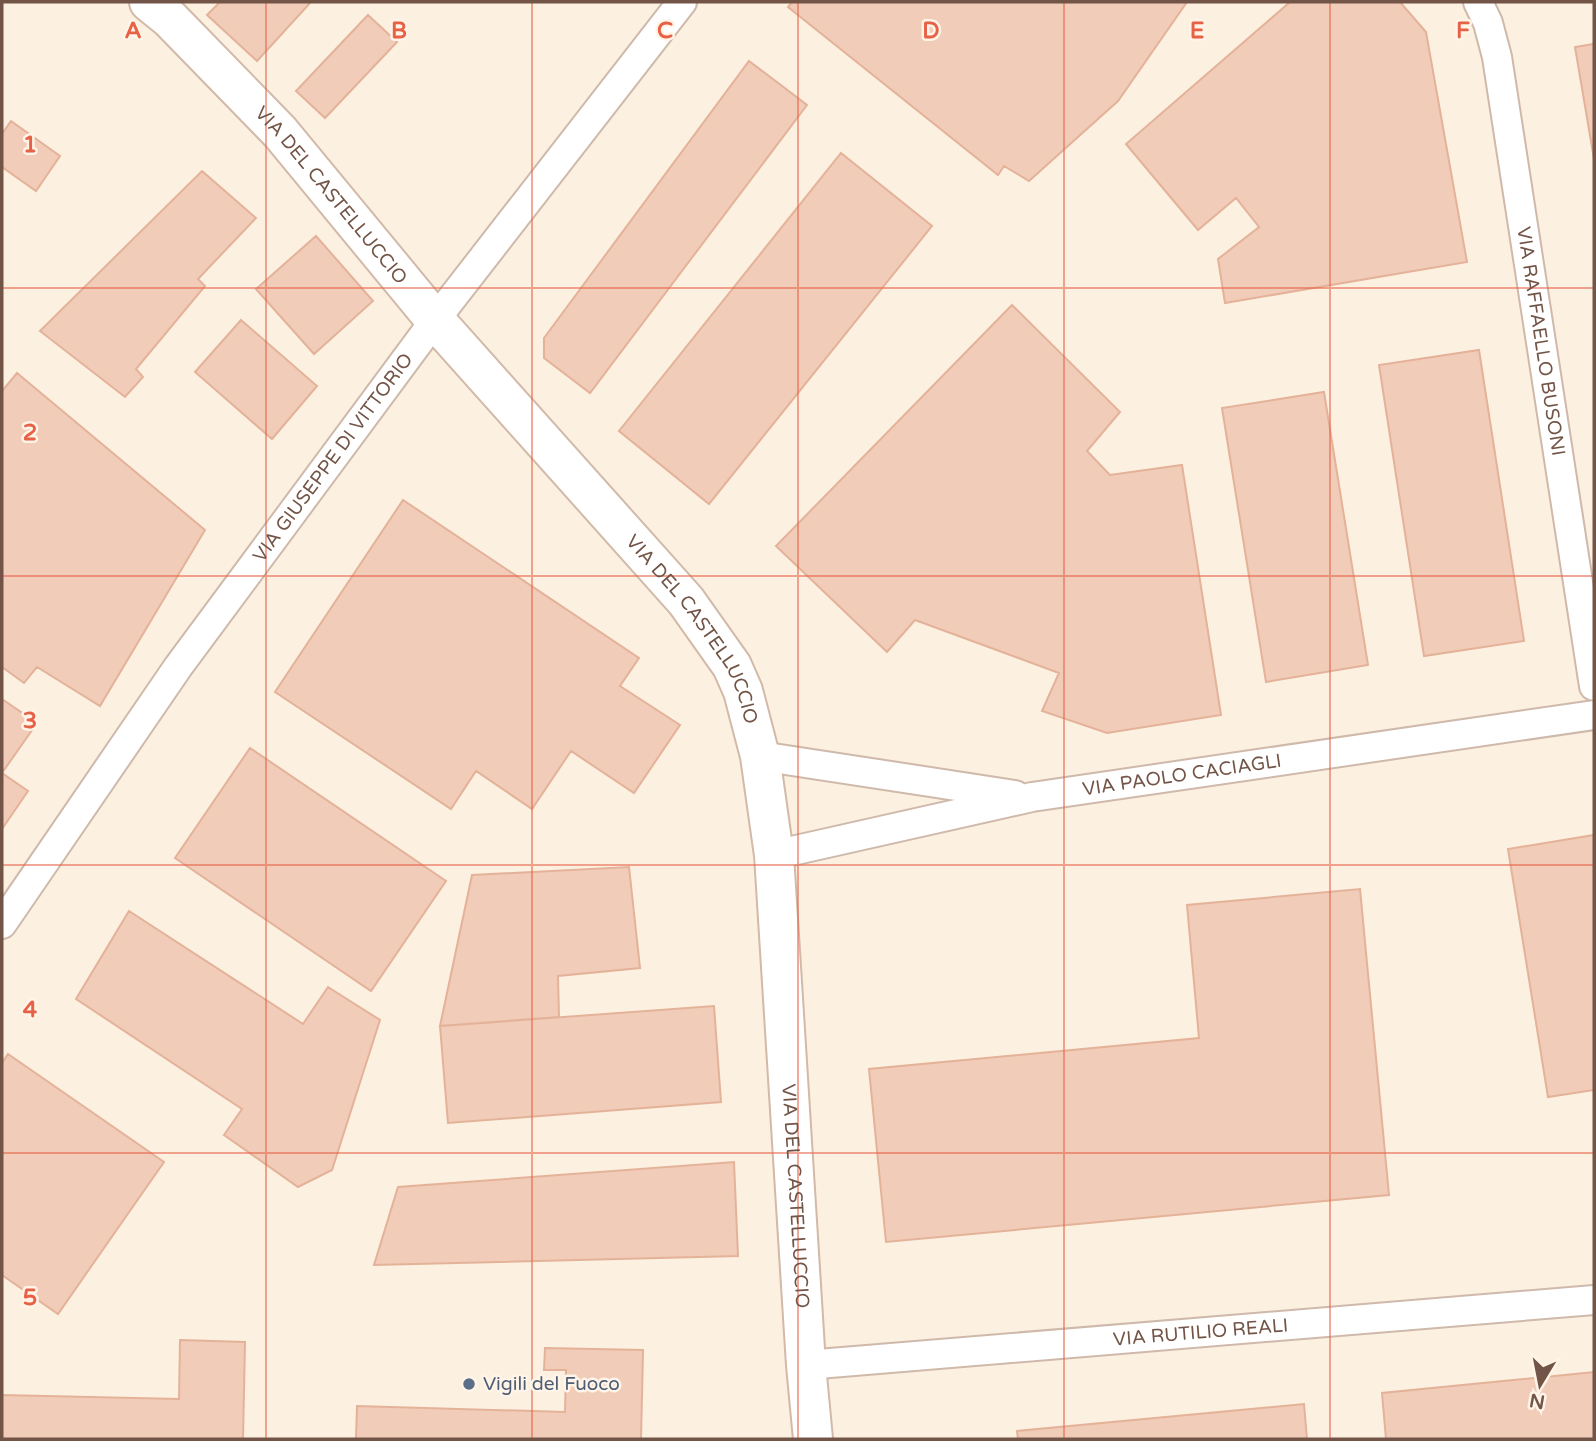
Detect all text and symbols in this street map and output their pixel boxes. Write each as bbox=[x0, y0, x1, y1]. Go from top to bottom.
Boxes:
text: A bbox=[124, 17, 142, 45]
text: B bbox=[391, 17, 407, 45]
text: C bbox=[657, 17, 673, 45]
text: D bbox=[922, 17, 940, 45]
text: E bbox=[1190, 17, 1204, 45]
text: F bbox=[1456, 17, 1470, 45]
street label: VIA DEL CASTELLUCCIO bbox=[250, 102, 412, 289]
text: 1 bbox=[23, 131, 37, 159]
street label: VIA RAFFAELLO BUSONI bbox=[1512, 225, 1569, 457]
street label: VIA GIUSEPPE DI VITTORIO bbox=[249, 349, 418, 566]
text: 2 bbox=[23, 419, 37, 447]
street label: VIA DEL CASTELLUCCIO bbox=[621, 531, 762, 726]
text: 3 bbox=[23, 707, 37, 735]
street label: VIA PAOLO CACIAGLI bbox=[1081, 750, 1283, 801]
text: 4 bbox=[23, 996, 38, 1024]
street label: VIA DEL CASTELLUCCIO bbox=[777, 1083, 813, 1309]
text: 5 bbox=[23, 1284, 37, 1312]
street label: VIA RUTILIO REALI bbox=[1112, 1314, 1289, 1351]
north arrow bbox=[1505, 1350, 1575, 1420]
place label: Vigili del Fuoco bbox=[483, 1373, 620, 1395]
marker: Vigili del Fuoco bbox=[461, 1376, 477, 1392]
text: N bbox=[1528, 1389, 1547, 1413]

